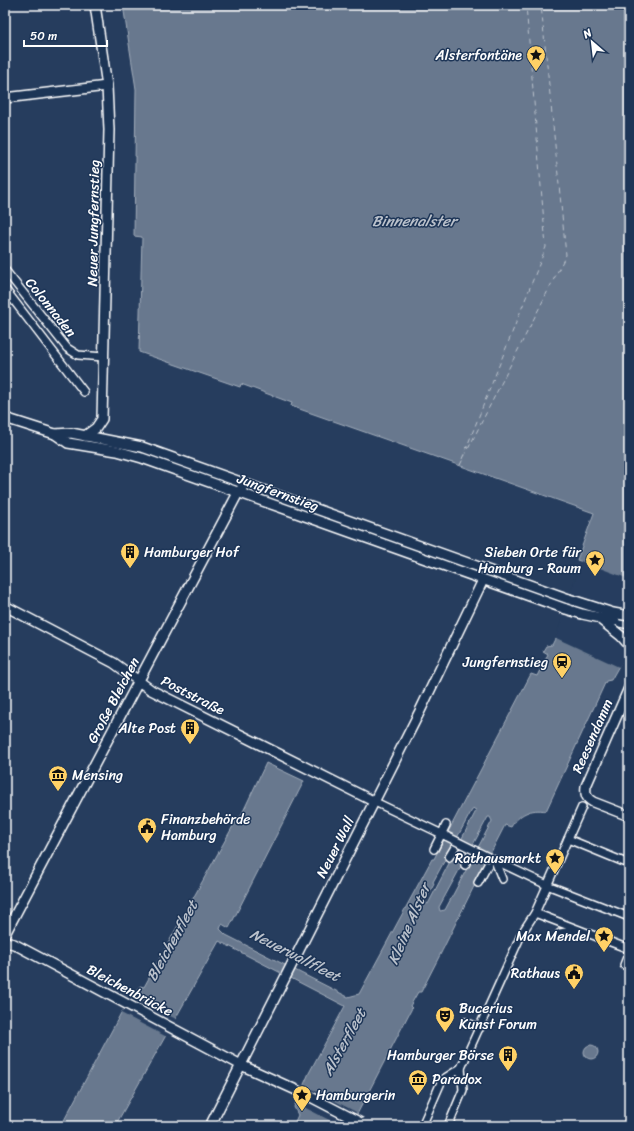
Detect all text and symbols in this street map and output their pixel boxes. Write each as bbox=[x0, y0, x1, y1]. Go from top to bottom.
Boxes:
scale bar bbox=[24, 22, 107, 48]
north arrow bbox=[572, 22, 612, 62]
text: N bbox=[579, 23, 596, 44]
text: 50 m bbox=[30, 25, 57, 47]
place label: Alsterfontäne bbox=[435, 43, 522, 68]
place icon: Alsterfontäne bbox=[525, 44, 547, 72]
street label: Neuer Jungfernstieg bbox=[80, 159, 107, 287]
water label: Binnenalster bbox=[372, 208, 459, 234]
street label: Colonnaden bbox=[18, 272, 83, 343]
street label: Jungfernstieg bbox=[233, 466, 322, 519]
place label: Hamburger Hof bbox=[144, 540, 241, 565]
place label: Sieben Orte für Hamburg - Raum bbox=[478, 540, 582, 581]
building icon: Hamburger Hof bbox=[119, 541, 141, 569]
place icon: Sieben Orte für Hamburg - Raum bbox=[584, 549, 606, 577]
place label: Jungfernstieg bbox=[462, 650, 548, 675]
station icon: Jungfernstieg bbox=[551, 651, 573, 679]
street label: Große Bleichen bbox=[80, 652, 147, 748]
street label: Poststraße bbox=[156, 669, 230, 722]
street label: Reesendamm bbox=[565, 695, 620, 778]
place label: Alte Post bbox=[117, 716, 176, 741]
building icon: Alte Post bbox=[179, 717, 201, 745]
place label: Mensing bbox=[72, 763, 123, 788]
museum icon: Mensing bbox=[47, 764, 69, 792]
place label: Finanzbehörde Hamburg bbox=[161, 807, 250, 848]
street label: Neuer Wall bbox=[309, 811, 362, 883]
public building icon: Finanzbehörde Hamburg bbox=[136, 816, 158, 844]
place label: Rathausmarkt bbox=[455, 846, 541, 871]
place icon: Rathausmarkt bbox=[544, 847, 566, 875]
water label: Kleine Alster bbox=[380, 877, 439, 969]
water label: Bleichenfleet bbox=[139, 895, 206, 986]
water label: Neuerwallfleet bbox=[245, 921, 346, 990]
place label: Max Mendel bbox=[516, 924, 591, 949]
place icon: Max Mendel bbox=[593, 925, 615, 953]
street label: Bleichenbrücke bbox=[82, 957, 178, 1024]
place label: Rathaus bbox=[511, 961, 560, 986]
public building icon: Rathaus bbox=[563, 962, 585, 990]
place label: Bucerius Kunst Forum bbox=[459, 996, 537, 1037]
water label: Alsterfleet bbox=[314, 1002, 374, 1081]
theatre icon: Bucerius Kunst Forum bbox=[434, 1005, 456, 1033]
place label: Hamburger Börse bbox=[387, 1043, 494, 1068]
building icon: Hamburger Börse bbox=[497, 1044, 519, 1072]
place label: Paradox bbox=[432, 1067, 483, 1092]
museum icon: Paradox bbox=[407, 1068, 429, 1096]
place label: Hamburgerin bbox=[316, 1083, 396, 1108]
place icon: Hamburgerin bbox=[291, 1084, 313, 1112]

